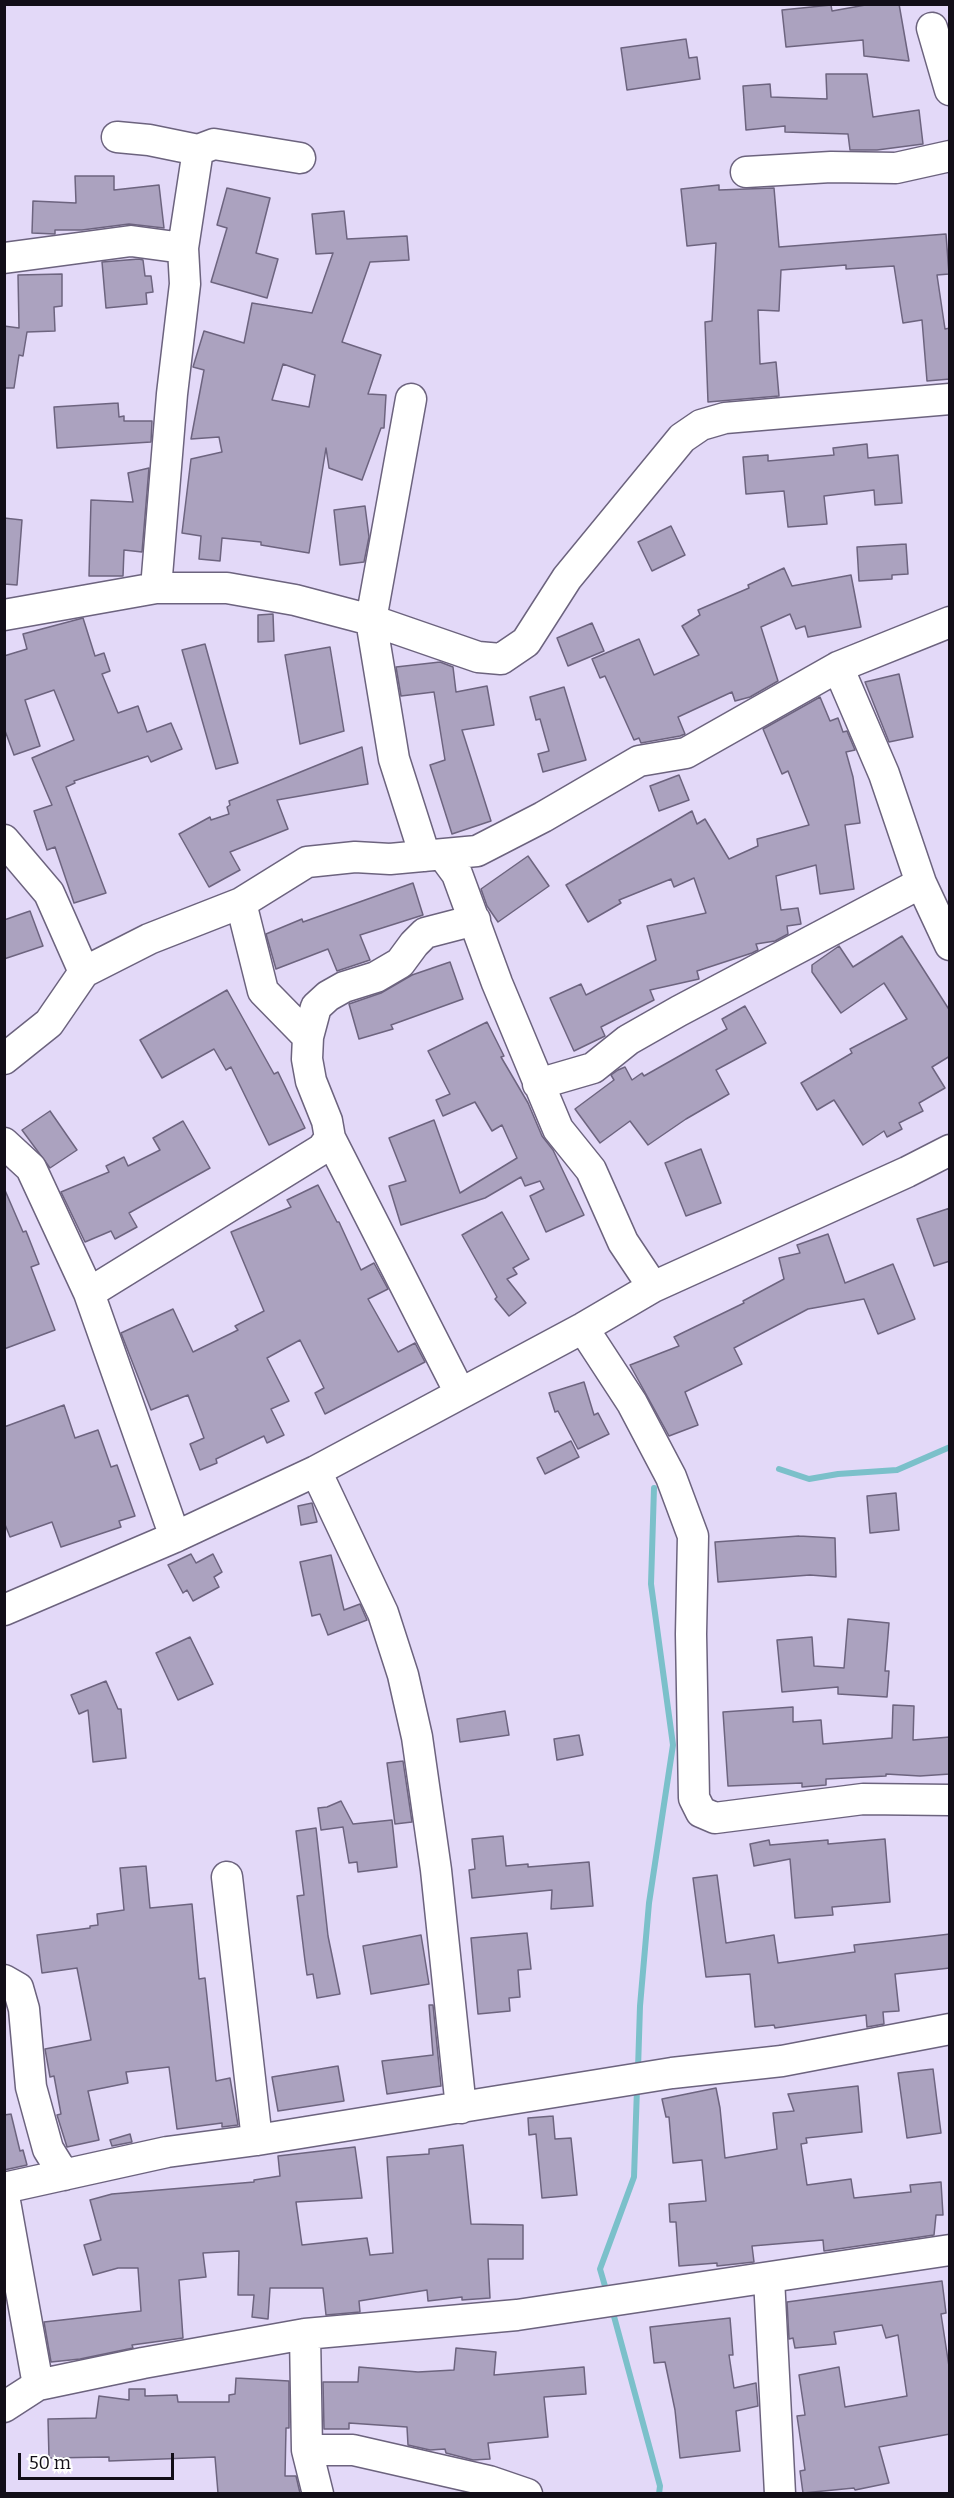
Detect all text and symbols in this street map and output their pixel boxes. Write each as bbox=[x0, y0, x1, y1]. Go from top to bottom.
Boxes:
scale bar bbox=[21, 2441, 177, 2479]
text: 50 m bbox=[29, 2452, 71, 2474]

